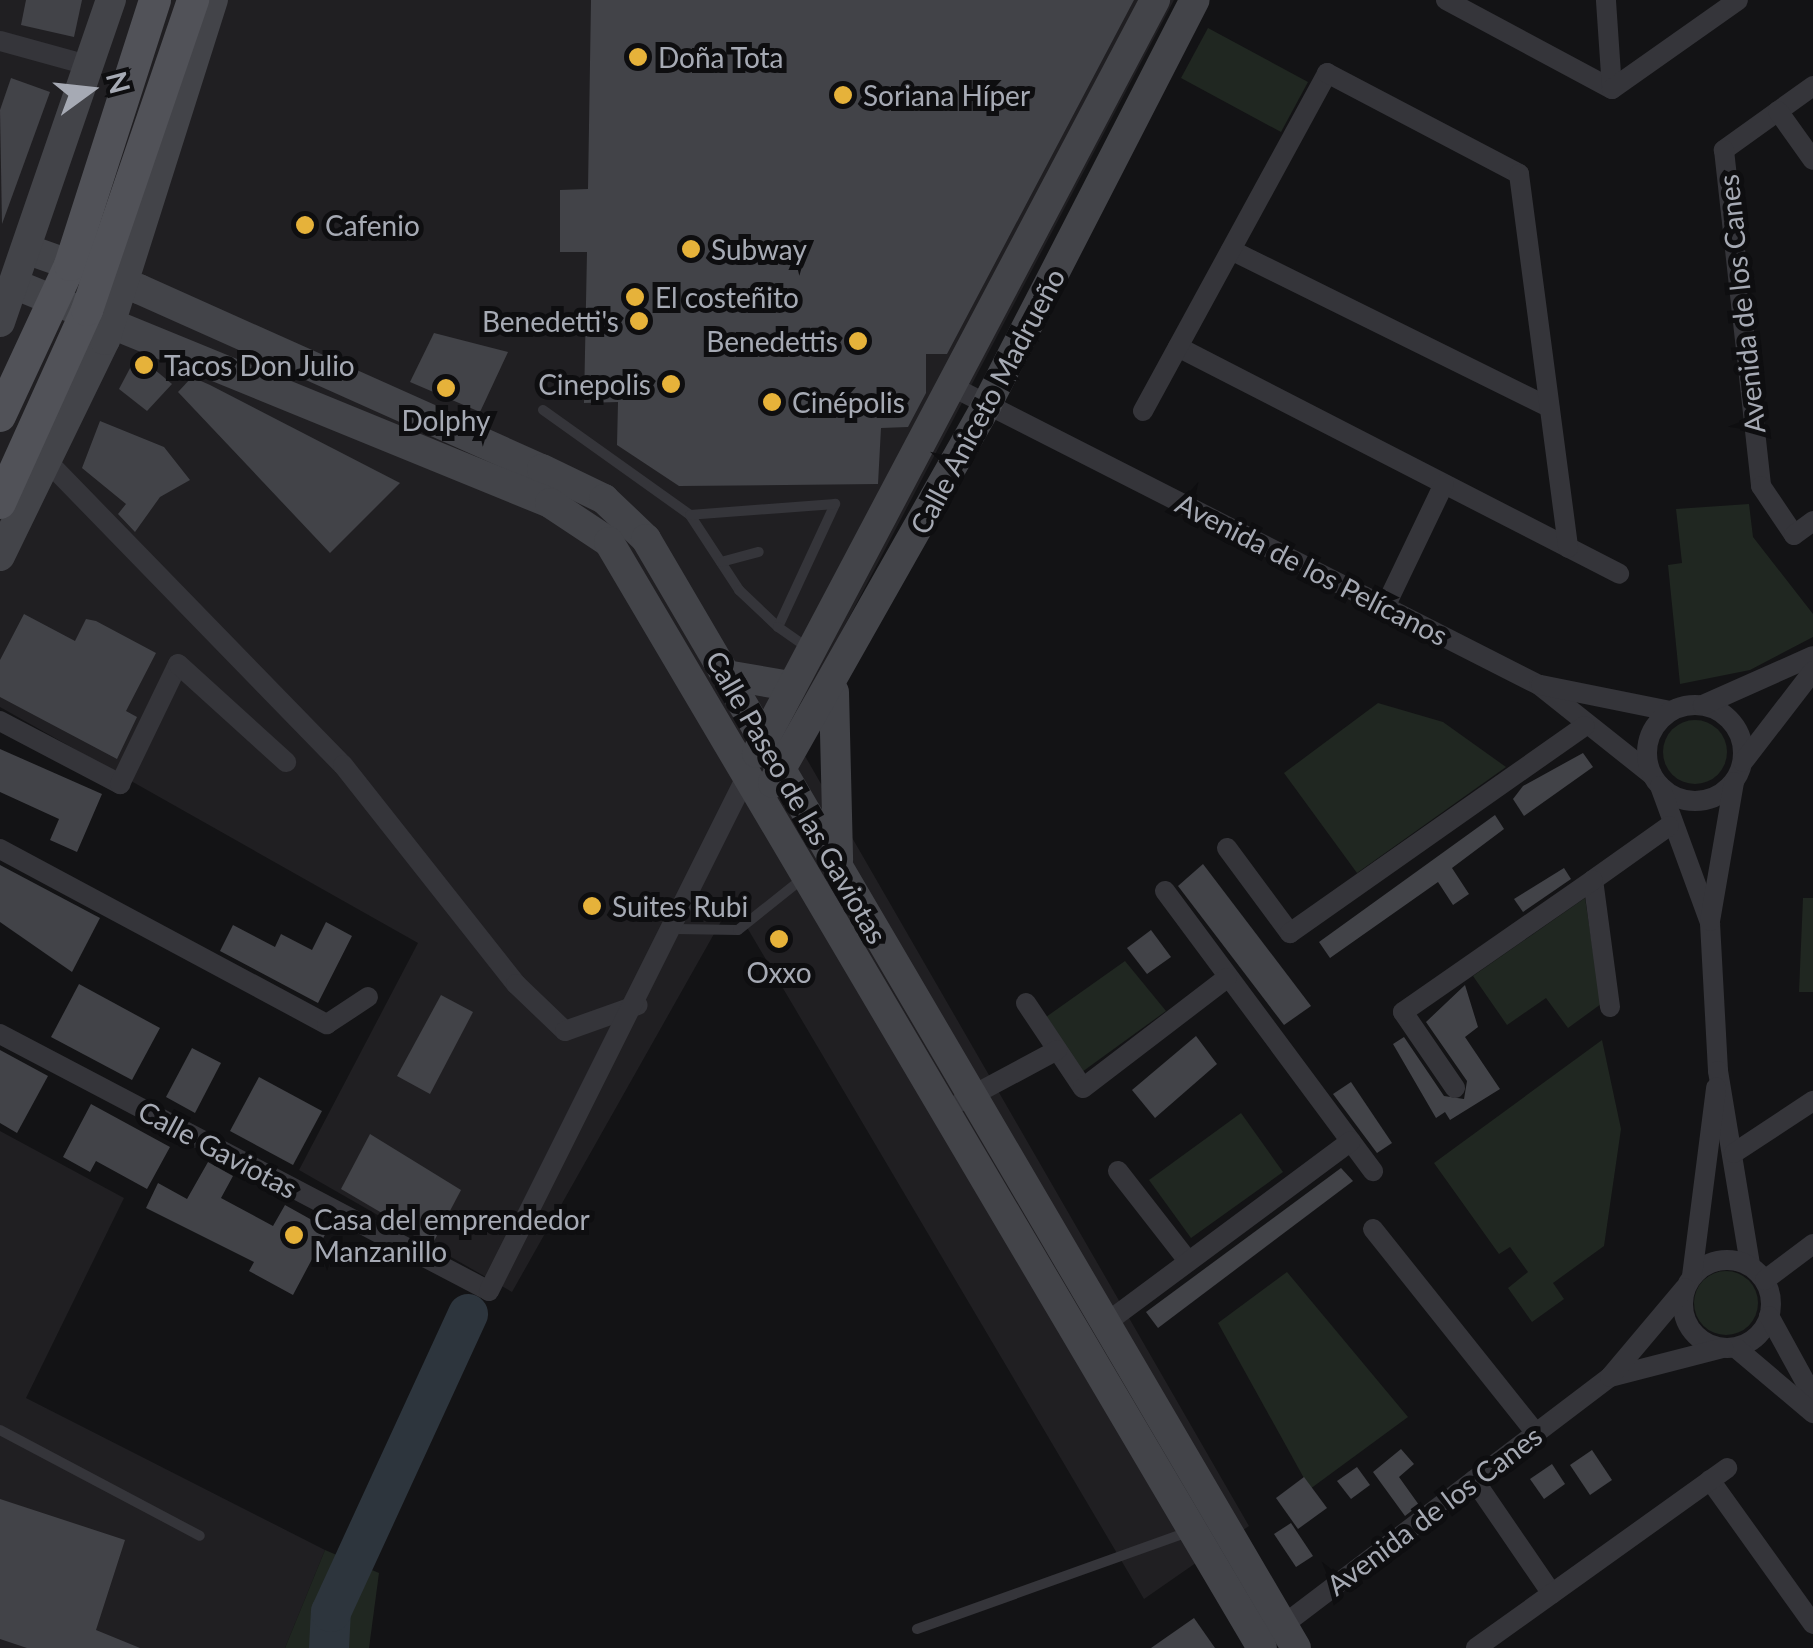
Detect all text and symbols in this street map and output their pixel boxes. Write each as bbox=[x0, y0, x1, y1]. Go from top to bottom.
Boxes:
north arrow bbox=[40, 40, 140, 140]
place label: Doña Tota bbox=[658, 40, 784, 74]
marker: Doña Tota bbox=[627, 46, 649, 68]
text: N bbox=[100, 67, 138, 97]
place label: Soriana Híper bbox=[863, 78, 1030, 112]
marker: Soriana Híper bbox=[832, 84, 854, 106]
street label: Avenida de los Canes bbox=[1711, 173, 1771, 435]
place label: Cafenio bbox=[325, 208, 420, 242]
marker: Cafenio bbox=[294, 214, 316, 236]
place label: Subway bbox=[711, 232, 807, 266]
marker: Subway bbox=[680, 238, 702, 260]
street label: Calle Aniceto Madrueño bbox=[902, 262, 1072, 540]
place label: El costeñito bbox=[655, 280, 799, 314]
marker: El costeñito bbox=[624, 286, 646, 308]
place label: Benedetti's bbox=[482, 304, 619, 338]
marker: Benedetti's bbox=[628, 310, 650, 332]
place label: Benedettis bbox=[706, 324, 838, 358]
marker: Benedettis bbox=[847, 330, 869, 352]
place label: Tacos Don Julio bbox=[164, 348, 356, 382]
marker: Tacos Don Julio bbox=[133, 354, 155, 376]
place label: Cinepolis bbox=[538, 367, 651, 401]
marker: Cinepolis bbox=[660, 373, 682, 395]
marker: Dolphy bbox=[435, 377, 457, 399]
place label: Cinépolis bbox=[792, 385, 905, 419]
marker: Cinépolis bbox=[761, 391, 783, 413]
place label: Dolphy bbox=[402, 403, 490, 437]
street label: Avenida de los Pelícanos bbox=[1171, 486, 1453, 652]
street label: Calle Paseo de las Gaviotas bbox=[699, 645, 895, 949]
place label: Suites Rubi bbox=[612, 889, 748, 923]
marker: Suites Rubi bbox=[581, 895, 603, 917]
marker: Oxxo bbox=[768, 928, 790, 950]
place label: Oxxo bbox=[746, 955, 812, 989]
street label: Calle Gaviotas bbox=[133, 1093, 303, 1205]
place label: Casa del emprendedor Manzanillo bbox=[314, 1202, 590, 1268]
marker: Casa del emprendedor Manzanillo bbox=[283, 1224, 305, 1246]
street label: Avenida de los Canes bbox=[1320, 1418, 1548, 1602]

